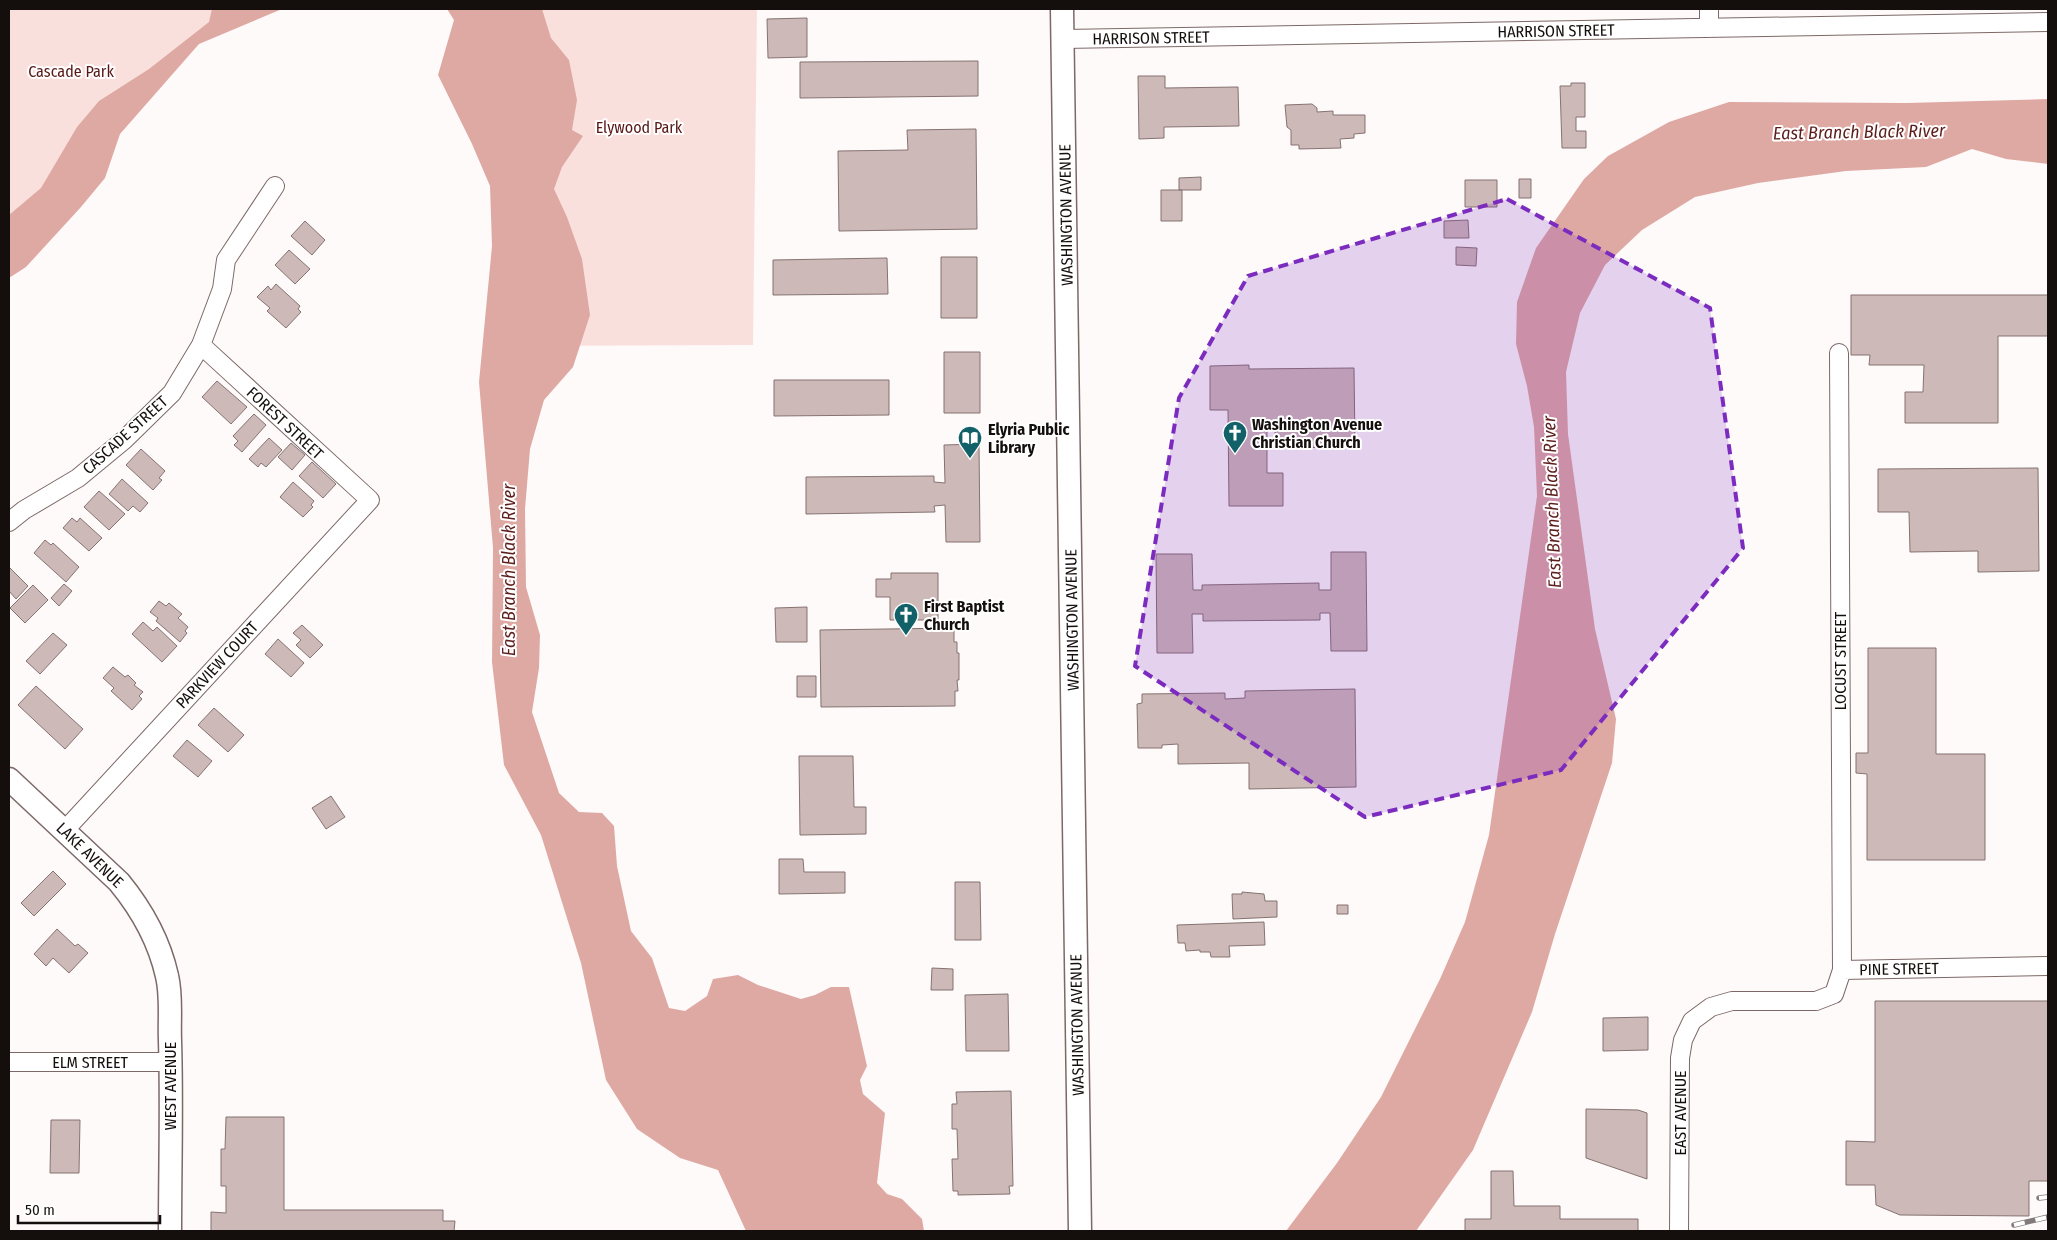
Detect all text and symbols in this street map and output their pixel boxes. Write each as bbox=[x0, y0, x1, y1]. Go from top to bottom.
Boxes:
street label: HARRISON STREET bbox=[1497, 20, 1615, 42]
street label: HARRISON STREET bbox=[1092, 27, 1210, 49]
park label: Cascade Park bbox=[28, 62, 114, 81]
park label: Elywood Park bbox=[596, 118, 683, 137]
water label: East Branch Black River bbox=[1773, 119, 1946, 145]
street label: WASHINGTON AVENUE bbox=[1055, 144, 1077, 286]
street label: FOREST STREET bbox=[243, 383, 328, 464]
street label: CASCADE STREET bbox=[79, 392, 172, 478]
place label: Washington Avenue Christian Church bbox=[1252, 415, 1382, 452]
water label: East Branch Black River bbox=[1538, 415, 1566, 588]
place label: Elyria Public Library bbox=[988, 420, 1069, 457]
church icon: Washington Avenue Christian Church bbox=[1222, 420, 1248, 454]
library icon: Elyria Public Library bbox=[957, 425, 983, 459]
water label: East Branch Black River bbox=[498, 483, 520, 656]
street label: WASHINGTON AVENUE bbox=[1061, 549, 1083, 691]
place label: First Baptist Church bbox=[924, 597, 1005, 634]
church icon: First Baptist Church bbox=[893, 602, 919, 636]
street label: LOCUST STREET bbox=[1831, 611, 1850, 710]
street label: PARKVIEW COURT bbox=[172, 617, 262, 712]
street label: LAKE AVENUE bbox=[53, 818, 127, 892]
street label: WASHINGTON AVENUE bbox=[1066, 954, 1088, 1096]
street label: PINE STREET bbox=[1859, 959, 1940, 979]
street label: WEST AVENUE bbox=[161, 1042, 180, 1130]
street label: ELM STREET bbox=[52, 1053, 128, 1072]
street label: EAST AVENUE bbox=[1671, 1070, 1690, 1156]
scale bar bbox=[18, 1192, 160, 1224]
text: 50 m bbox=[25, 1201, 55, 1219]

